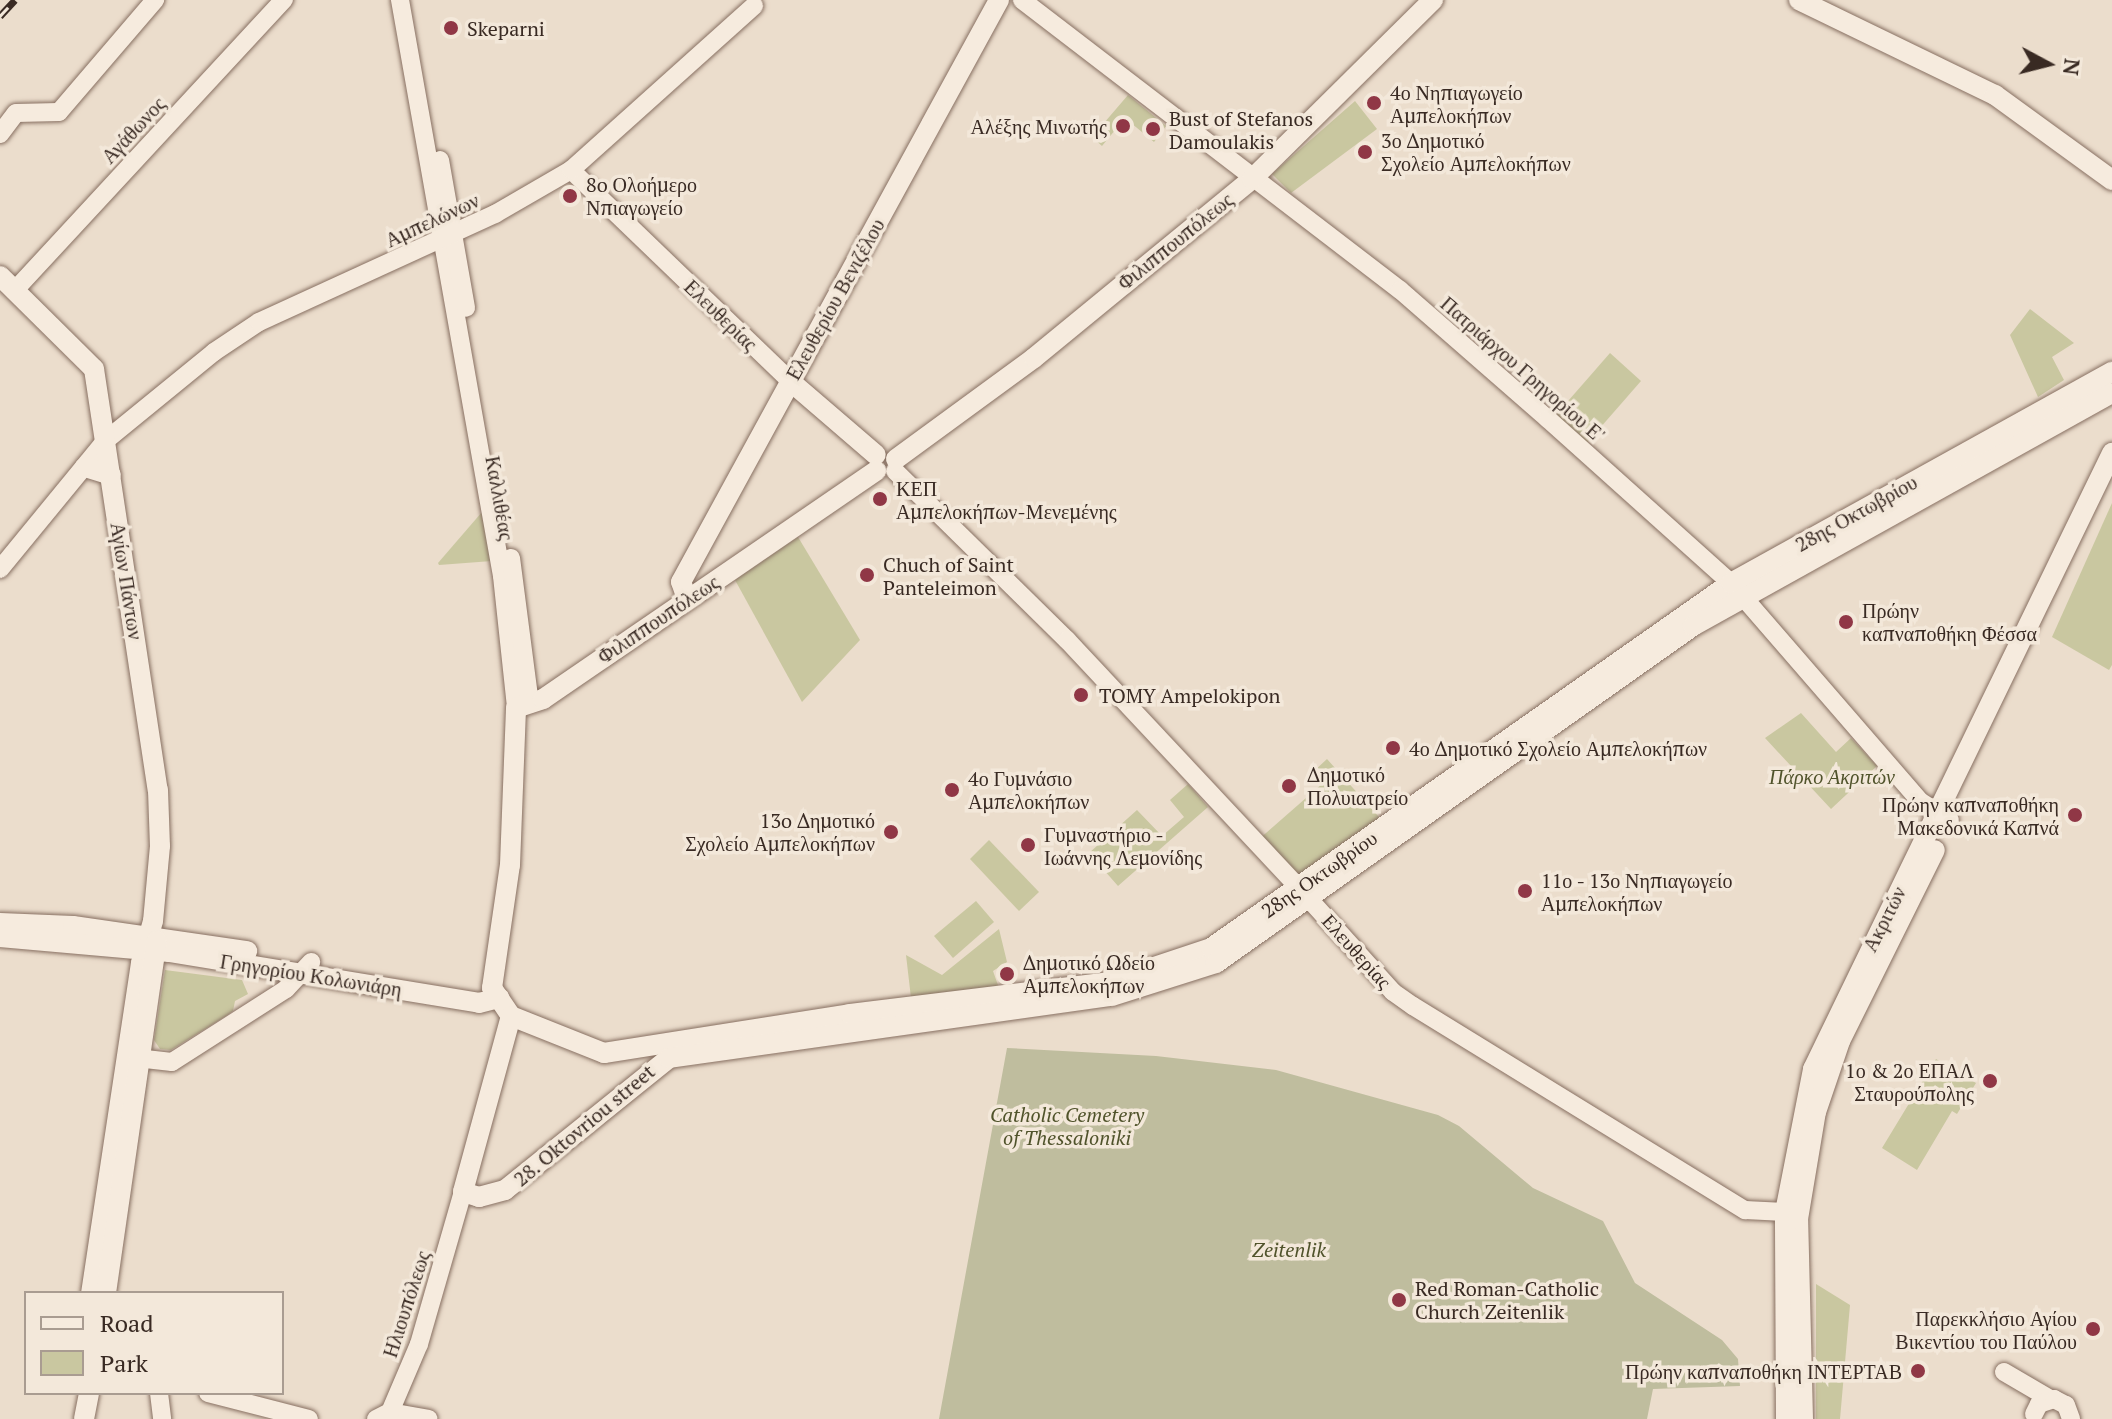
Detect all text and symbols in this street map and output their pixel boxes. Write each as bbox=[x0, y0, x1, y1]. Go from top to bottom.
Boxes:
place label: Skeparni bbox=[467, 16, 545, 40]
marker: Skeparni bbox=[442, 19, 460, 37]
north arrow bbox=[2008, 24, 2088, 104]
text: N bbox=[2057, 57, 2088, 77]
place label: 4ο Νηπιαγωγείο Αμπελοκήπων bbox=[1390, 80, 1523, 127]
street label: Αγάθωνος bbox=[96, 92, 170, 168]
marker: 4ο Νηπιαγωγείο Αμπελοκήπων bbox=[1365, 94, 1383, 112]
place label: Bust of Stefanos Damoulakis bbox=[1169, 106, 1313, 153]
place label: Αλέξης Μινωτής bbox=[971, 114, 1107, 138]
marker: Αλέξης Μινωτής bbox=[1114, 117, 1132, 135]
marker: Bust of Stefanos Damoulakis bbox=[1144, 120, 1162, 138]
place label: 3ο Δημοτικό Σχολείο Αμπελοκήπων bbox=[1381, 128, 1571, 175]
marker: 3ο Δημοτικό Σχολείο Αμπελοκήπων bbox=[1356, 143, 1374, 161]
place label: 8o Ολοήμερο Νπιαγωγείο bbox=[586, 172, 697, 219]
marker: 8o Ολοήμερο Νπιαγωγείο bbox=[561, 187, 579, 205]
street label: Φιλιππουπόλεως bbox=[1113, 187, 1237, 295]
street label: Αμπελώνων bbox=[381, 188, 483, 252]
street label: Ελευθερίου Βενιζέλου bbox=[781, 214, 889, 384]
street label: Ελευθερίας bbox=[680, 274, 762, 356]
street label: Πατριάρχου Γρηγορίου Ε' bbox=[1436, 291, 1610, 447]
street label: Καλλιθέας bbox=[481, 454, 519, 542]
street label: 28ης Οκτωβρίου bbox=[1791, 470, 1921, 556]
place label: ΚΕΠ Αμπελοκήπων-Μενεμένης bbox=[896, 476, 1117, 523]
marker: ΚΕΠ Αμπελοκήπων-Μενεμένης bbox=[871, 490, 889, 508]
street label: Αγίων Πάντων bbox=[106, 521, 148, 641]
place label: Chuch of Saint Panteleimon bbox=[883, 552, 1014, 599]
marker: Chuch of Saint Panteleimon bbox=[858, 566, 876, 584]
street label: Φιλιππουπόλεως bbox=[593, 570, 723, 668]
place label: Πρώην καπναποθήκη Φέσσα bbox=[1862, 598, 2037, 645]
marker: Πρώην καπναποθήκη Φέσσα bbox=[1837, 613, 1855, 631]
place label: TOMY Ampelokipon bbox=[1099, 683, 1281, 707]
marker: TOMY Ampelokipon bbox=[1070, 684, 1092, 706]
place label: 4ο Δημοτικό Σχολείο Αμπελοκήπων bbox=[1409, 736, 1707, 760]
marker: 4ο Δημοτικό Σχολείο Αμπελοκήπων bbox=[1384, 739, 1402, 757]
place label: Δημοτικό Πολυιατρείο bbox=[1307, 762, 1408, 809]
park label: Πάρκο Ακριτών bbox=[1769, 764, 1895, 788]
place label: 4ο Γυμνάσιο Αμπελοκήπων bbox=[968, 766, 1089, 813]
marker: Δημοτικό Πολυιατρείο bbox=[1278, 775, 1300, 797]
marker: 4ο Γυμνάσιο Αμπελοκήπων bbox=[943, 781, 961, 799]
place label: Πρώην καπναποθήκη Μακεδονικά Καπνά bbox=[1882, 792, 2059, 839]
marker: Πρώην καπναποθήκη Μακεδονικά Καπνά bbox=[2066, 806, 2084, 824]
place label: 13o Δημοτικό Σχολείο Αμπελοκήπων bbox=[685, 808, 875, 855]
place label: Γυμναστήριο - Ιωάννης Λεμονίδης bbox=[1044, 822, 1202, 869]
marker: 13o Δημοτικό Σχολείο Αμπελοκήπων bbox=[882, 823, 900, 841]
street label: 28ης Οκτωβρίου bbox=[1257, 825, 1381, 923]
marker: Γυμναστήριο - Ιωάννης Λεμονίδης bbox=[1019, 836, 1037, 854]
place label: 11ο - 13ο Νηπιαγωγείο Αμπελοκήπων bbox=[1541, 868, 1734, 915]
marker: 11ο - 13ο Νηπιαγωγείο Αμπελοκήπων bbox=[1516, 882, 1534, 900]
street label: Ακριτών bbox=[1857, 882, 1911, 956]
street label: Ελευθερίας bbox=[1317, 909, 1397, 993]
street label: Γρηγορίου Κολωνιάρη bbox=[218, 949, 404, 1001]
place label: Δημοτικό Ωδείο Αμπελοκήπων bbox=[1023, 950, 1155, 997]
marker: Δημοτικό Ωδείο Αμπελοκήπων bbox=[998, 965, 1016, 983]
place label: 1ο & 2ο ΕΠΑΛ Σταυρούπολης bbox=[1845, 1058, 1974, 1105]
street label: 28. Oktovriou street bbox=[508, 1059, 660, 1191]
marker: 1ο & 2ο ΕΠΑΛ Σταυρούπολης bbox=[1981, 1072, 1999, 1090]
park label: Catholic Cemetery of Thessaloniki bbox=[990, 1102, 1144, 1149]
park label: Zeitenlik bbox=[1252, 1237, 1326, 1261]
street label: Ηλιουπόλεως bbox=[377, 1248, 435, 1360]
place label: Red Roman-Catholic Church Zeitenlik bbox=[1415, 1276, 1599, 1323]
legend bbox=[24, 1291, 284, 1395]
marker: Red Roman-Catholic Church Zeitenlik bbox=[1390, 1291, 1408, 1309]
place label: Παρεκκλήσιο Αγίου Βικεντίου του Παύλου bbox=[1895, 1306, 2077, 1353]
text: Road bbox=[100, 1307, 154, 1339]
marker: Παρεκκλήσιο Αγίου Βικεντίου του Παύλου bbox=[2084, 1320, 2102, 1338]
text: Park bbox=[100, 1347, 148, 1379]
place label: Πρώην καπναποθήκη ΙΝΤΕΡΤΑΒ bbox=[1625, 1359, 1902, 1383]
marker: Πρώην καπναποθήκη ΙΝΤΕΡΤΑΒ bbox=[1909, 1362, 1927, 1380]

